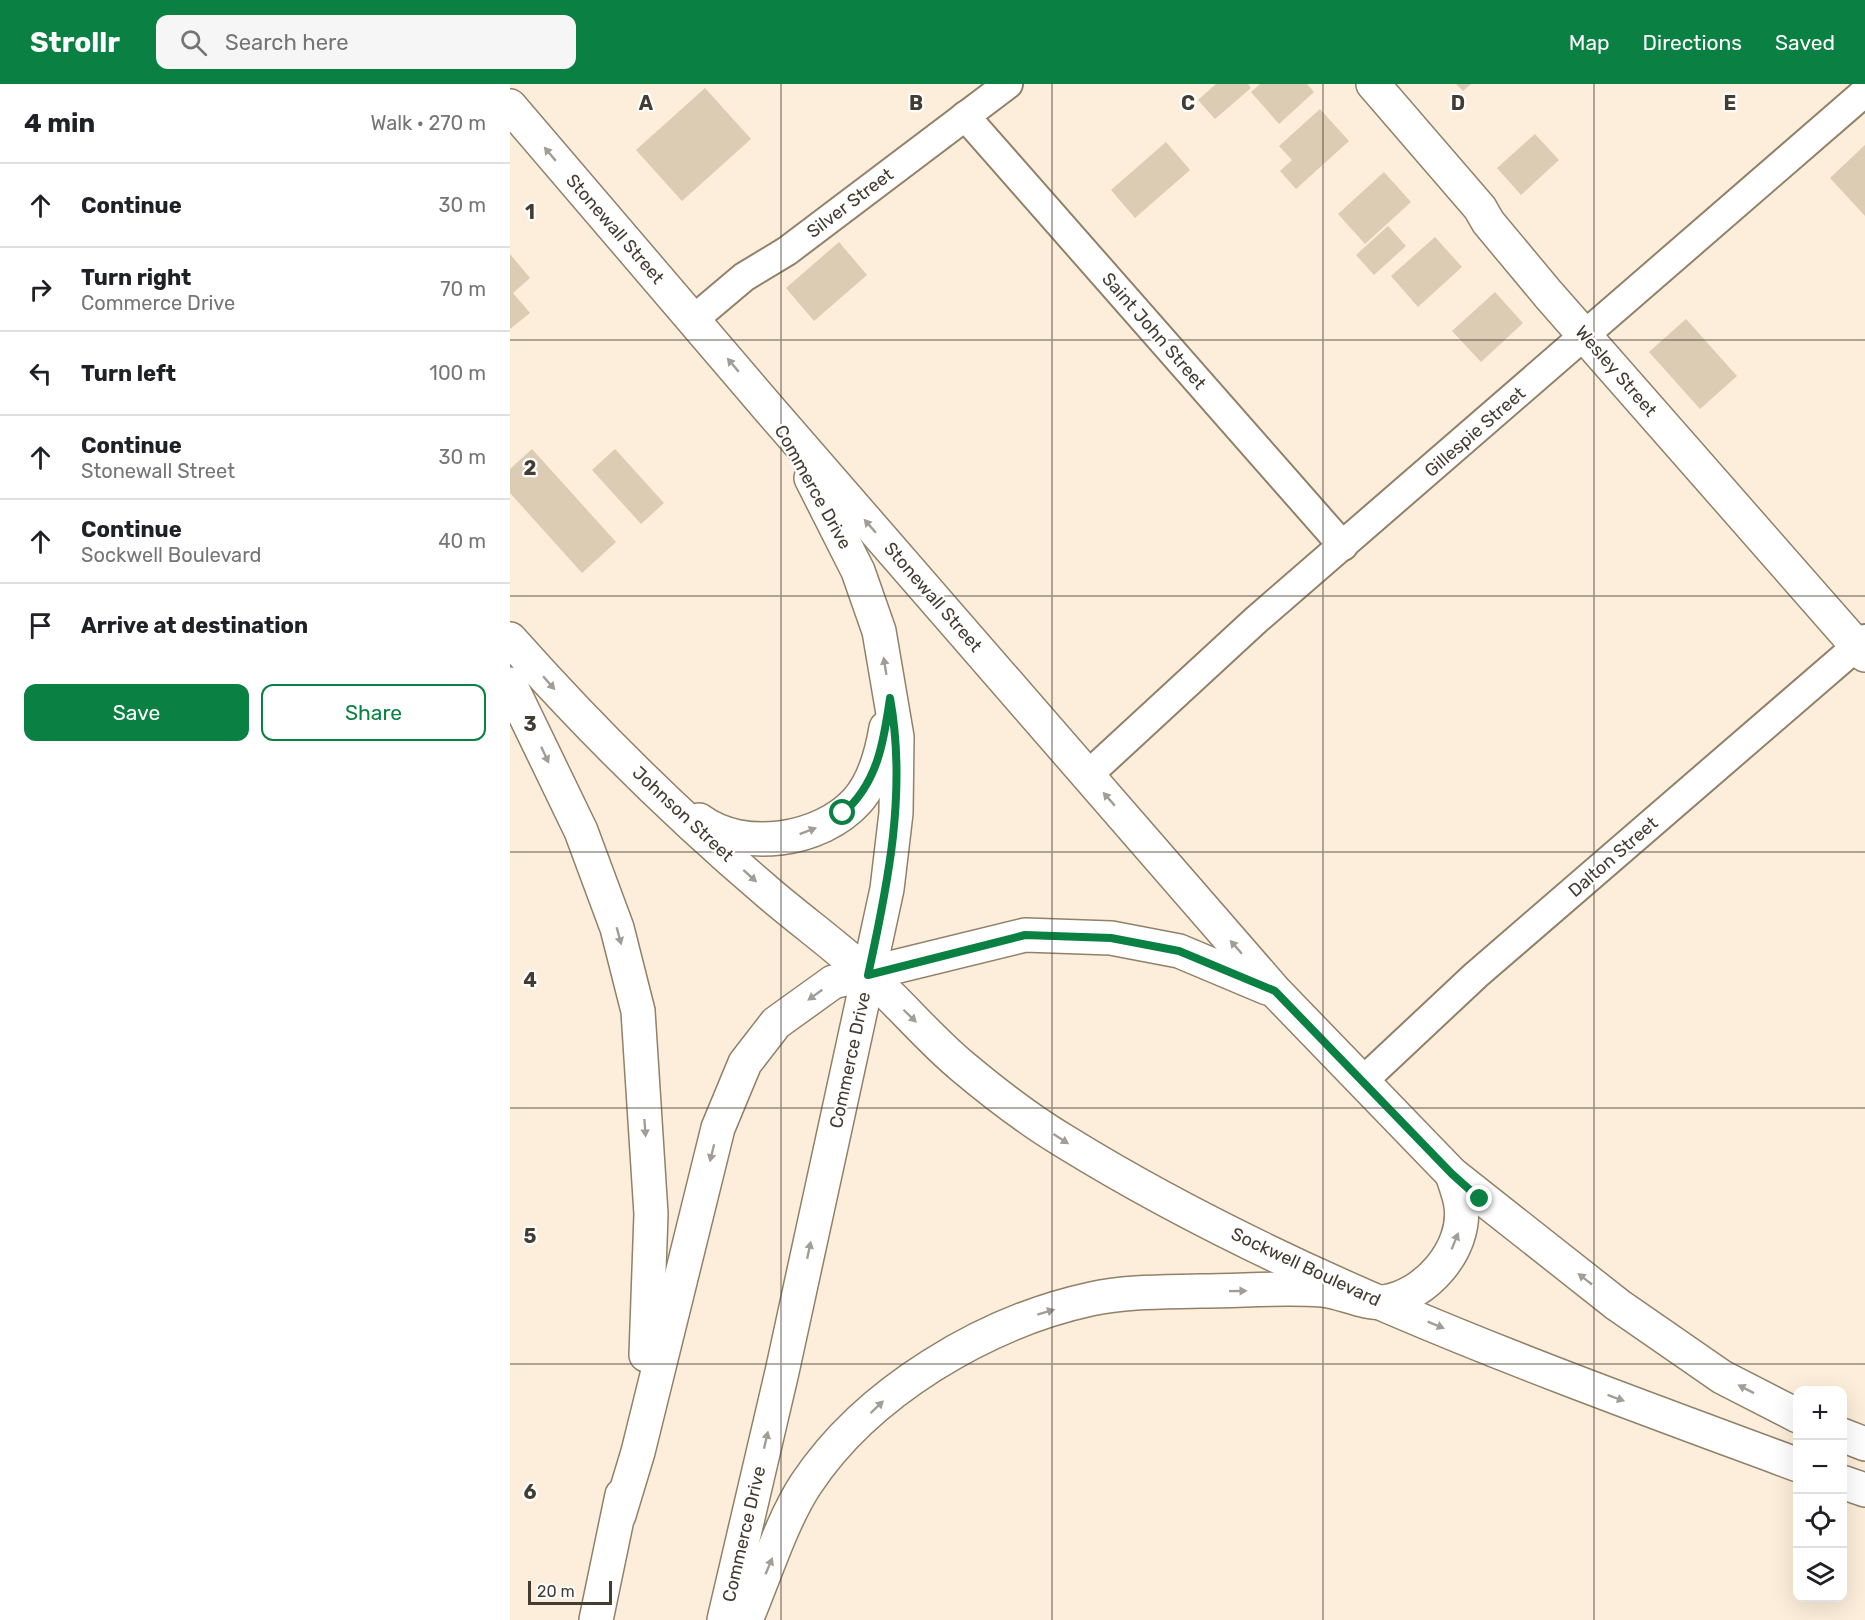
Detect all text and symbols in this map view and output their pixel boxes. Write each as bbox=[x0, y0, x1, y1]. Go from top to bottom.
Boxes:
search box bbox=[156, 15, 576, 69]
text: Strollr bbox=[30, 26, 120, 59]
icon: search bbox=[177, 26, 210, 59]
text: Search here bbox=[225, 29, 348, 56]
text: Map bbox=[1569, 30, 1610, 55]
text: Directions bbox=[1643, 30, 1742, 55]
text: Saved bbox=[1775, 30, 1835, 55]
text: A bbox=[639, 91, 654, 115]
text: B bbox=[909, 91, 923, 115]
text: C bbox=[1181, 91, 1195, 115]
text: D bbox=[1451, 91, 1465, 115]
text: E bbox=[1724, 91, 1736, 115]
text: 4 min bbox=[24, 108, 95, 139]
text: Walk · 270 m bbox=[371, 111, 486, 135]
one-way arrow bbox=[544, 146, 557, 162]
street label: Silver Street bbox=[802, 163, 898, 243]
street label: Stonewall Street bbox=[561, 169, 669, 289]
icon: ahead bbox=[24, 189, 57, 222]
text: Continue bbox=[81, 192, 182, 219]
text: 30 m bbox=[439, 193, 486, 217]
text: 1 bbox=[525, 200, 535, 224]
text: Turn right bbox=[81, 264, 191, 291]
street label: Saint John Street bbox=[1097, 268, 1211, 394]
icon: right bbox=[24, 273, 57, 306]
text: 70 m bbox=[440, 277, 486, 301]
text: Commerce Drive bbox=[81, 291, 235, 315]
street label: Wesley Street bbox=[1571, 321, 1661, 421]
icon: left bbox=[24, 357, 57, 390]
one-way arrow bbox=[726, 357, 739, 373]
text: Turn left bbox=[81, 360, 176, 387]
text: 100 m bbox=[429, 361, 486, 385]
street label: Gillespie Street bbox=[1420, 382, 1530, 482]
street label: Commerce Drive bbox=[770, 421, 856, 553]
text: Continue bbox=[81, 432, 182, 459]
icon: ahead bbox=[24, 441, 57, 474]
text: 30 m bbox=[439, 445, 486, 469]
text: 2 bbox=[524, 456, 537, 480]
text: Stonewall Street bbox=[81, 459, 235, 483]
text: Continue bbox=[81, 516, 182, 543]
one-way arrow bbox=[864, 519, 877, 534]
icon: ahead bbox=[24, 525, 57, 558]
text: 40 m bbox=[438, 529, 486, 553]
street label: Stonewall Street bbox=[879, 537, 987, 657]
text: Sockwell Boulevard bbox=[81, 543, 261, 567]
icon: arrive bbox=[24, 609, 57, 642]
text: Arrive at destination bbox=[81, 612, 308, 639]
one-way arrow bbox=[880, 656, 889, 675]
one-way arrow bbox=[542, 675, 556, 690]
button: Save bbox=[24, 684, 249, 741]
button: Share bbox=[261, 684, 486, 741]
text: 3 bbox=[523, 712, 537, 736]
one-way arrow bbox=[541, 747, 550, 764]
street label: Johnson Street bbox=[628, 761, 738, 867]
one-way arrow bbox=[1103, 792, 1116, 807]
route start bbox=[829, 799, 855, 825]
street label: Dalton Street bbox=[1564, 812, 1662, 902]
one-way arrow bbox=[799, 826, 817, 835]
one-way arrow bbox=[742, 869, 757, 882]
one-way arrow bbox=[614, 926, 624, 945]
one-way arrow bbox=[1230, 939, 1243, 955]
text: 4 bbox=[523, 968, 537, 992]
one-way arrow bbox=[808, 989, 824, 1001]
street label: Commerce Drive bbox=[825, 990, 875, 1130]
one-way arrow bbox=[903, 1009, 918, 1023]
one-way arrow bbox=[641, 1118, 650, 1137]
one-way arrow bbox=[1053, 1133, 1069, 1144]
one-way arrow bbox=[706, 1144, 716, 1162]
route end bbox=[1466, 1185, 1492, 1211]
street label: Sockwell Boulevard bbox=[1228, 1223, 1384, 1311]
text: 5 bbox=[524, 1224, 537, 1248]
one-way arrow bbox=[1450, 1231, 1460, 1249]
one-way arrow bbox=[804, 1241, 814, 1259]
one-way arrow bbox=[1577, 1274, 1592, 1286]
one-way arrow bbox=[1229, 1286, 1248, 1296]
one-way arrow bbox=[1037, 1307, 1055, 1316]
one-way arrow bbox=[1427, 1321, 1445, 1330]
one-way arrow bbox=[1737, 1384, 1754, 1394]
map controls bbox=[1793, 1386, 1847, 1602]
button: + bbox=[1793, 1386, 1847, 1440]
one-way arrow bbox=[1608, 1393, 1626, 1403]
one-way arrow bbox=[869, 1400, 883, 1414]
one-way arrow bbox=[762, 1431, 771, 1450]
button: − bbox=[1793, 1440, 1847, 1494]
street label: Commerce Drive bbox=[718, 1464, 770, 1604]
text: 6 bbox=[523, 1480, 537, 1504]
button: locate bbox=[1793, 1494, 1847, 1548]
button: layers bbox=[1793, 1548, 1847, 1602]
one-way arrow bbox=[765, 1557, 774, 1575]
scale bar bbox=[528, 1578, 612, 1606]
text: 20 m bbox=[537, 1582, 575, 1601]

